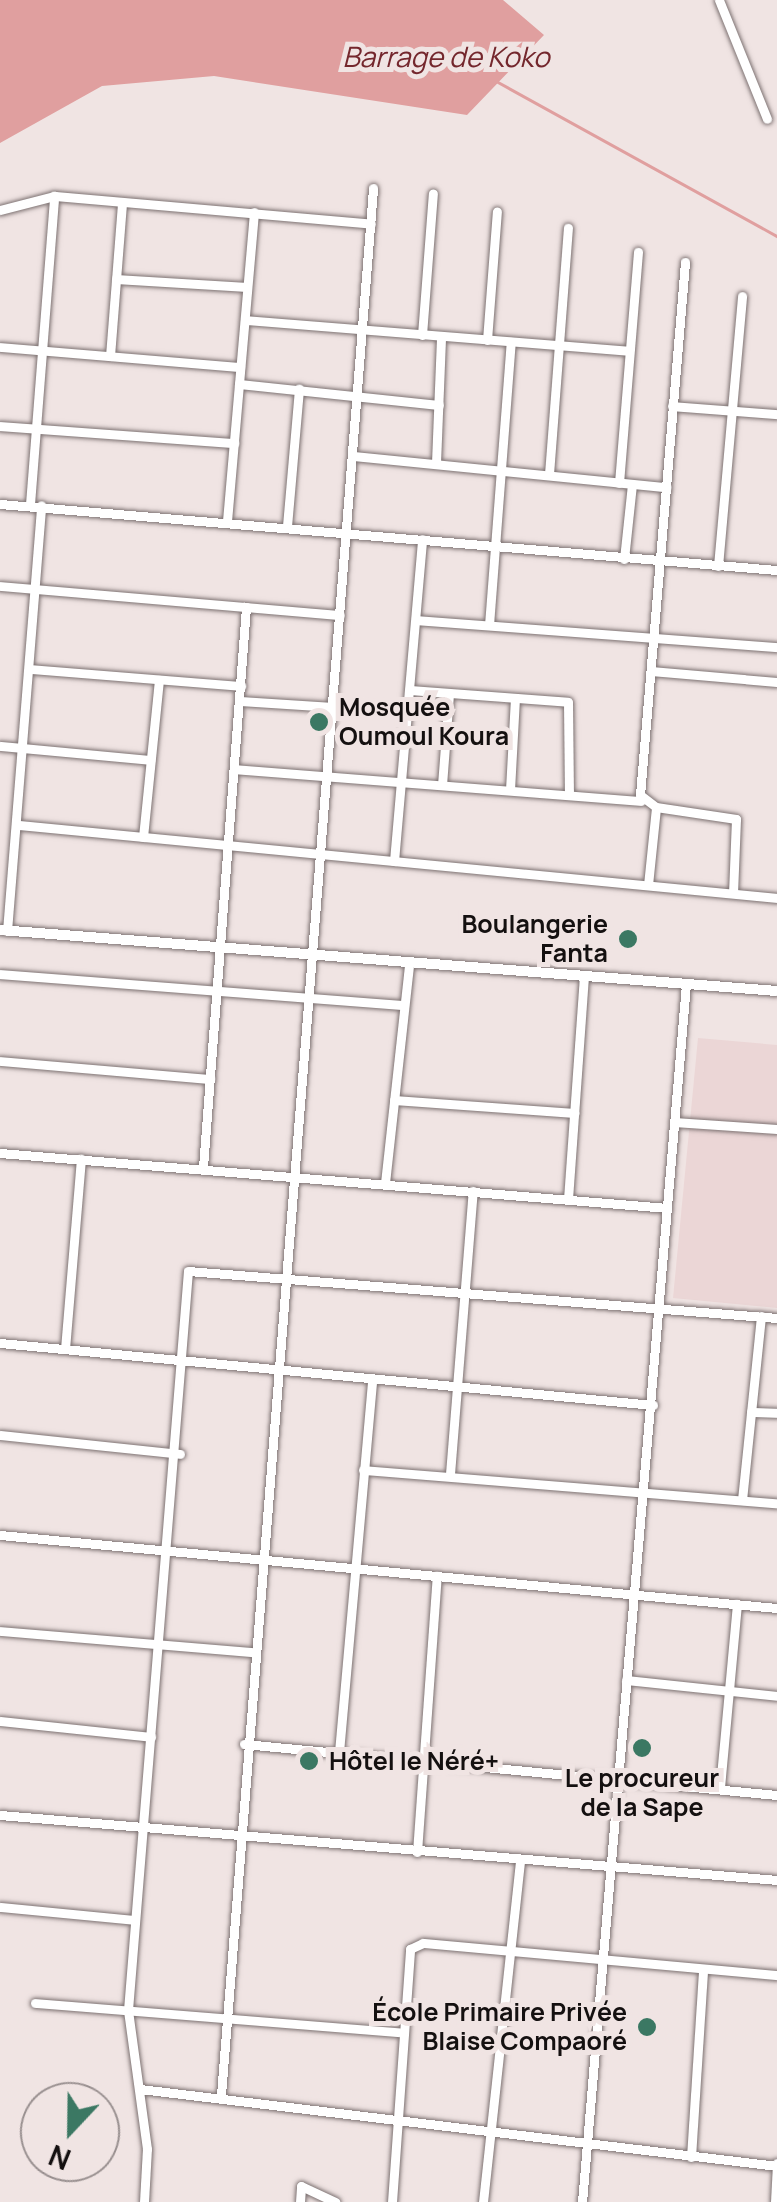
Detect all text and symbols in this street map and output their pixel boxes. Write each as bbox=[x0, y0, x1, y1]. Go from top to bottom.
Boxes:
water label: Barrage de Koko bbox=[342, 39, 550, 73]
place label: Mosquée Oumoul Koura bbox=[339, 693, 509, 752]
marker: Mosquée Oumoul Koura bbox=[308, 711, 330, 733]
place label: Boulangerie Fanta bbox=[462, 910, 608, 969]
marker: Boulangerie Fanta bbox=[617, 928, 639, 950]
marker: Le procureur de la Sape bbox=[631, 1737, 653, 1759]
place label: Hôtel le Néré+ bbox=[329, 1746, 499, 1776]
marker: Hôtel le Néré+ bbox=[298, 1750, 320, 1772]
place label: Le procureur de la Sape bbox=[565, 1764, 719, 1823]
place label: École Primaire Privée Blaise Compaoré bbox=[372, 1998, 627, 2057]
marker: École Primaire Privée Blaise Compaoré bbox=[636, 2016, 658, 2038]
north arrow bbox=[20, 2082, 120, 2182]
text: N bbox=[43, 2137, 76, 2179]

